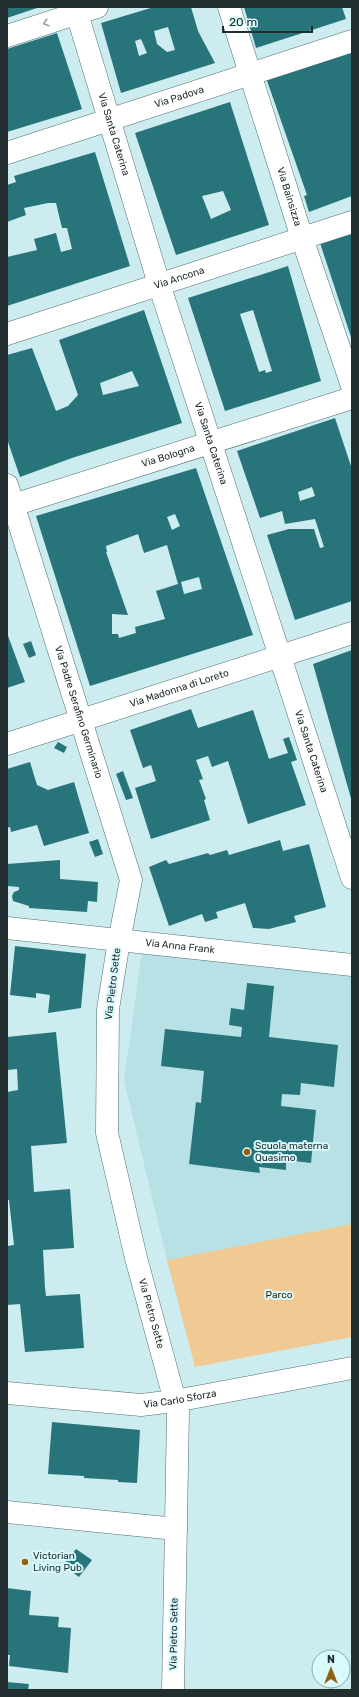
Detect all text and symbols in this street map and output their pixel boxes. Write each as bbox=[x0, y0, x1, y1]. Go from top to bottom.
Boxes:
scale bar bbox=[223, 8, 312, 34]
text: 20 m bbox=[229, 15, 257, 29]
one-way arrow bbox=[43, 18, 50, 27]
street label: Via Padova bbox=[153, 84, 205, 111]
street label: Via Santa Caterina bbox=[95, 91, 132, 177]
street label: Via Bainsizza bbox=[274, 166, 304, 228]
street label: Via Ancona bbox=[152, 264, 206, 292]
street label: Via Santa Caterina bbox=[192, 401, 230, 486]
street label: Via Bologna bbox=[140, 442, 196, 470]
street label: Via Padre Serafino Germinario bbox=[52, 644, 105, 780]
street label: Via Madonna di Loreto bbox=[128, 667, 231, 710]
street label: Via Santa Caterina bbox=[292, 709, 330, 794]
street label: Via Anna Frank bbox=[145, 937, 216, 956]
street label: Via Pietro Sette bbox=[103, 947, 123, 1021]
place label: Scuola materna Quasimo bbox=[255, 1140, 328, 1164]
marker: Scuola materna Quasimo bbox=[242, 1147, 252, 1157]
street label: Via Pietro Sette bbox=[136, 1277, 167, 1350]
park label: Parco bbox=[266, 1289, 293, 1301]
street label: Via Carlo Sforza bbox=[143, 1387, 218, 1411]
place label: Victorian Living Pub bbox=[33, 1550, 82, 1574]
marker: Victorian Living Pub bbox=[20, 1557, 30, 1567]
street label: Via Pietro Sette bbox=[167, 1597, 181, 1670]
north arrow bbox=[311, 1649, 351, 1689]
text: N bbox=[327, 1653, 335, 1666]

